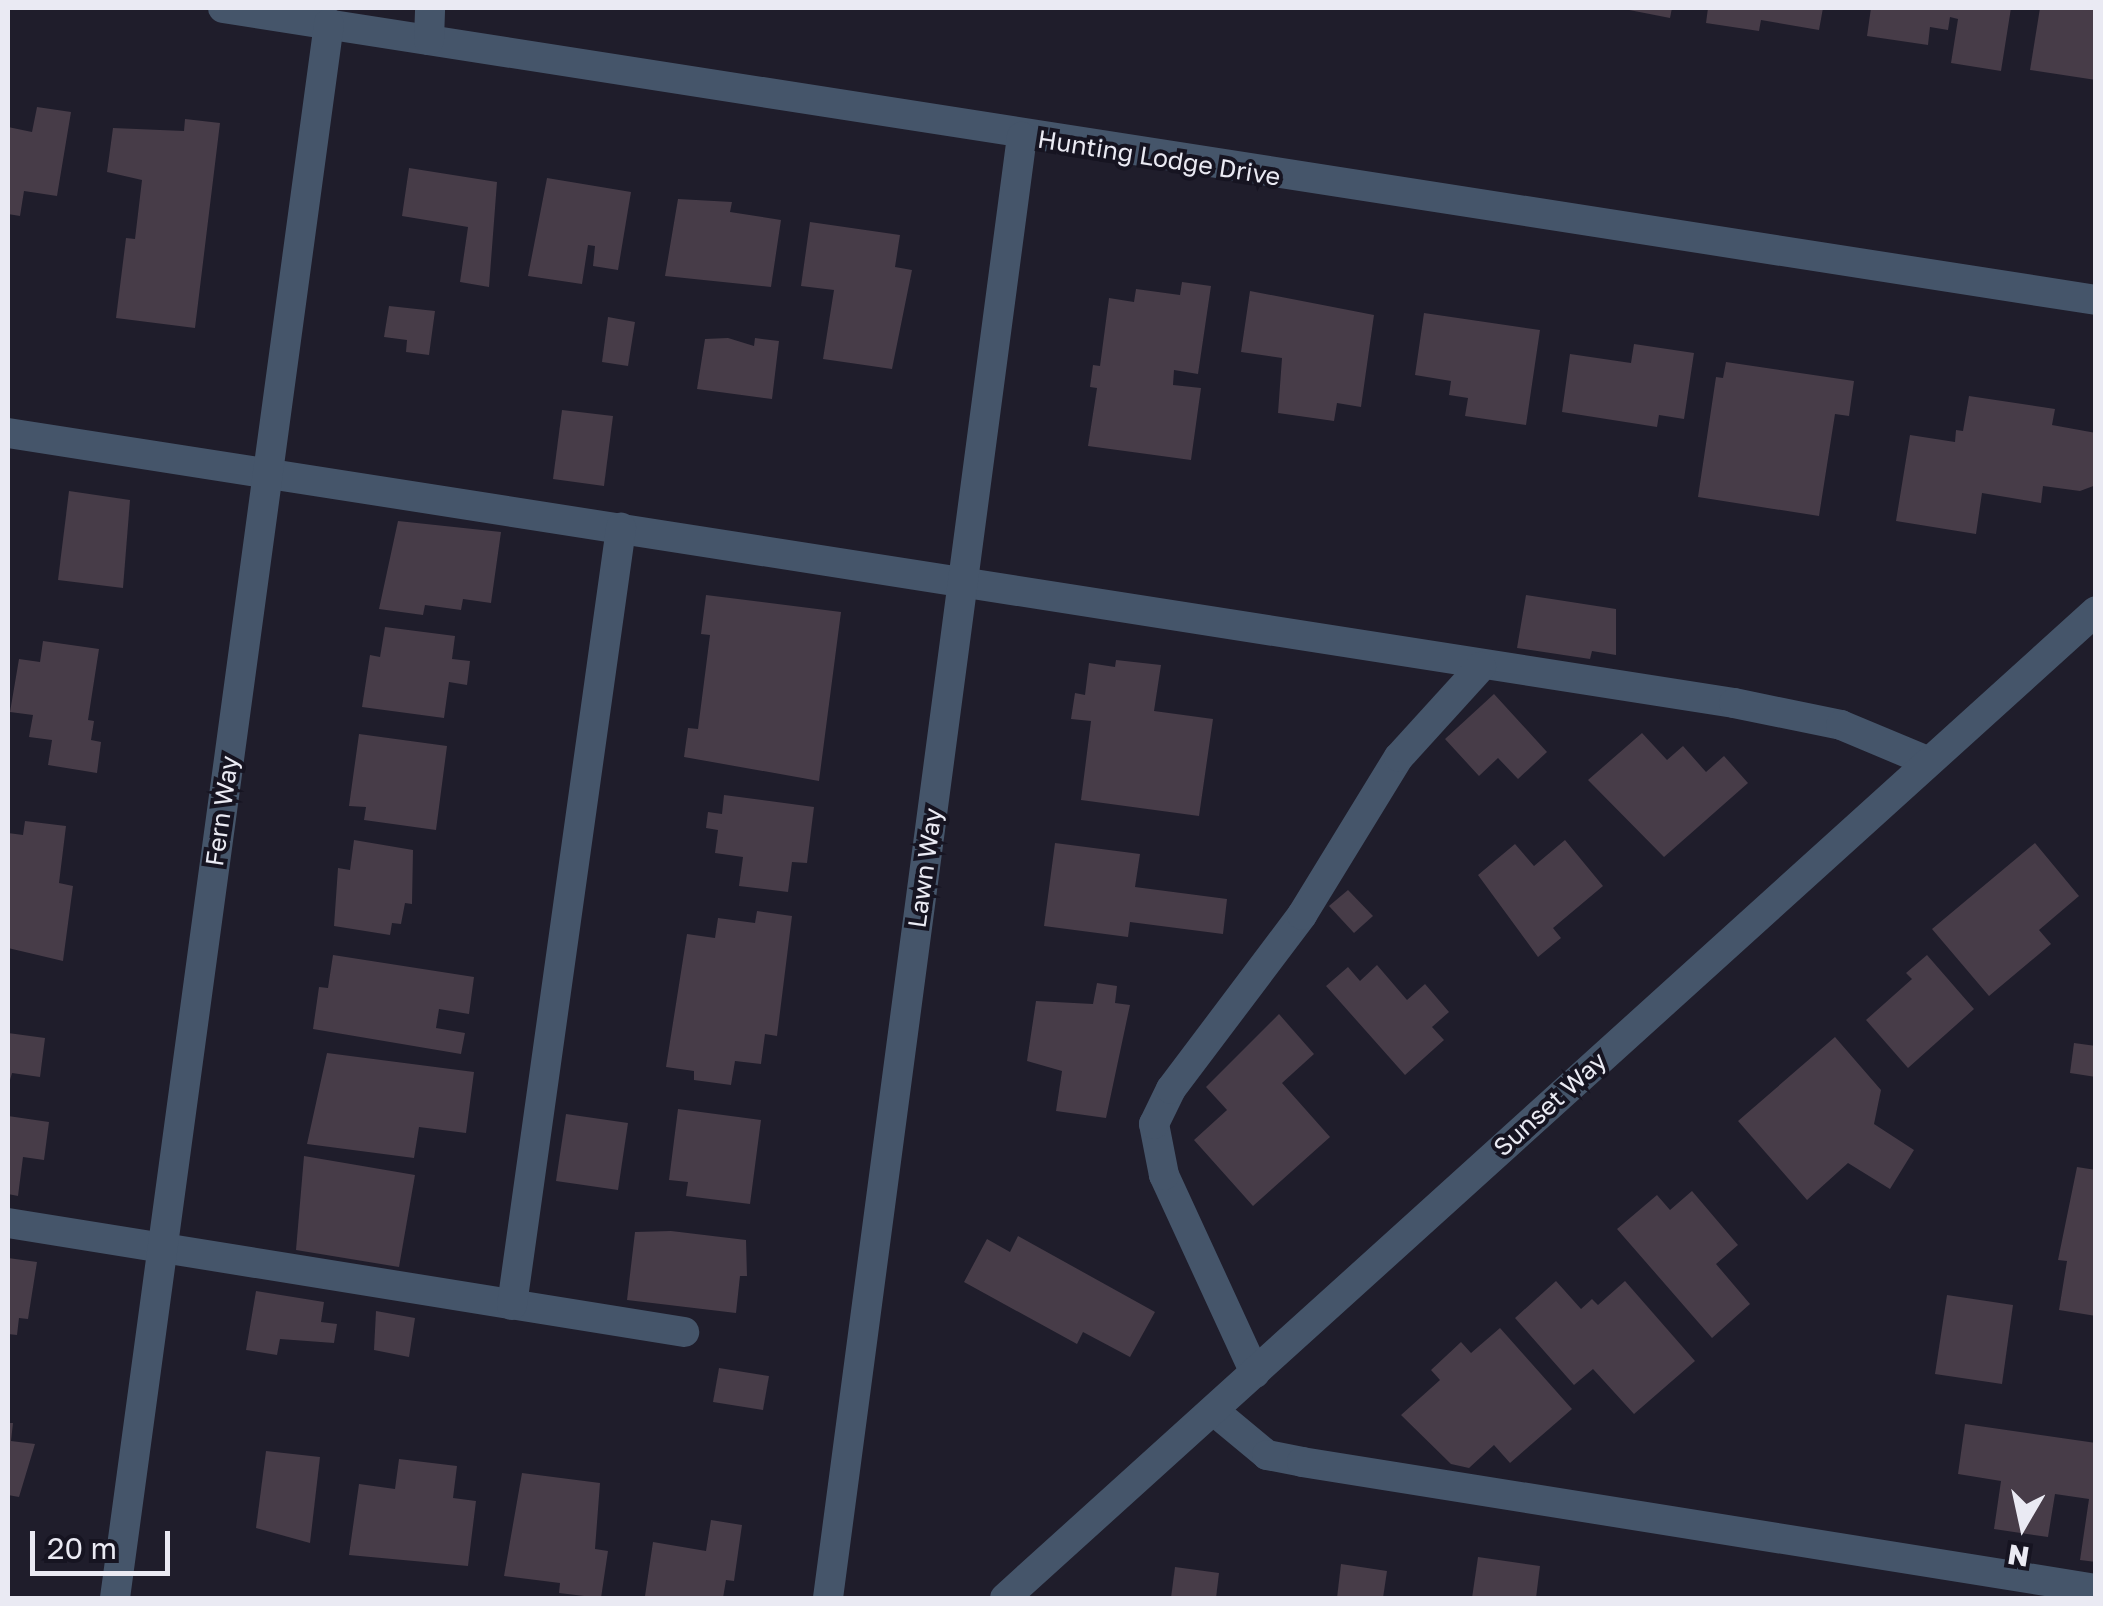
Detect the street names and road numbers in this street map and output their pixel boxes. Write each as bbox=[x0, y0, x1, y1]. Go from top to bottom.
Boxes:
street label: Hunting Lodge Drive bbox=[1035, 124, 1283, 192]
street label: Fern Way bbox=[199, 754, 245, 868]
street label: Lawn Way bbox=[902, 806, 948, 930]
street label: Sunset Way bbox=[1488, 1046, 1612, 1162]

